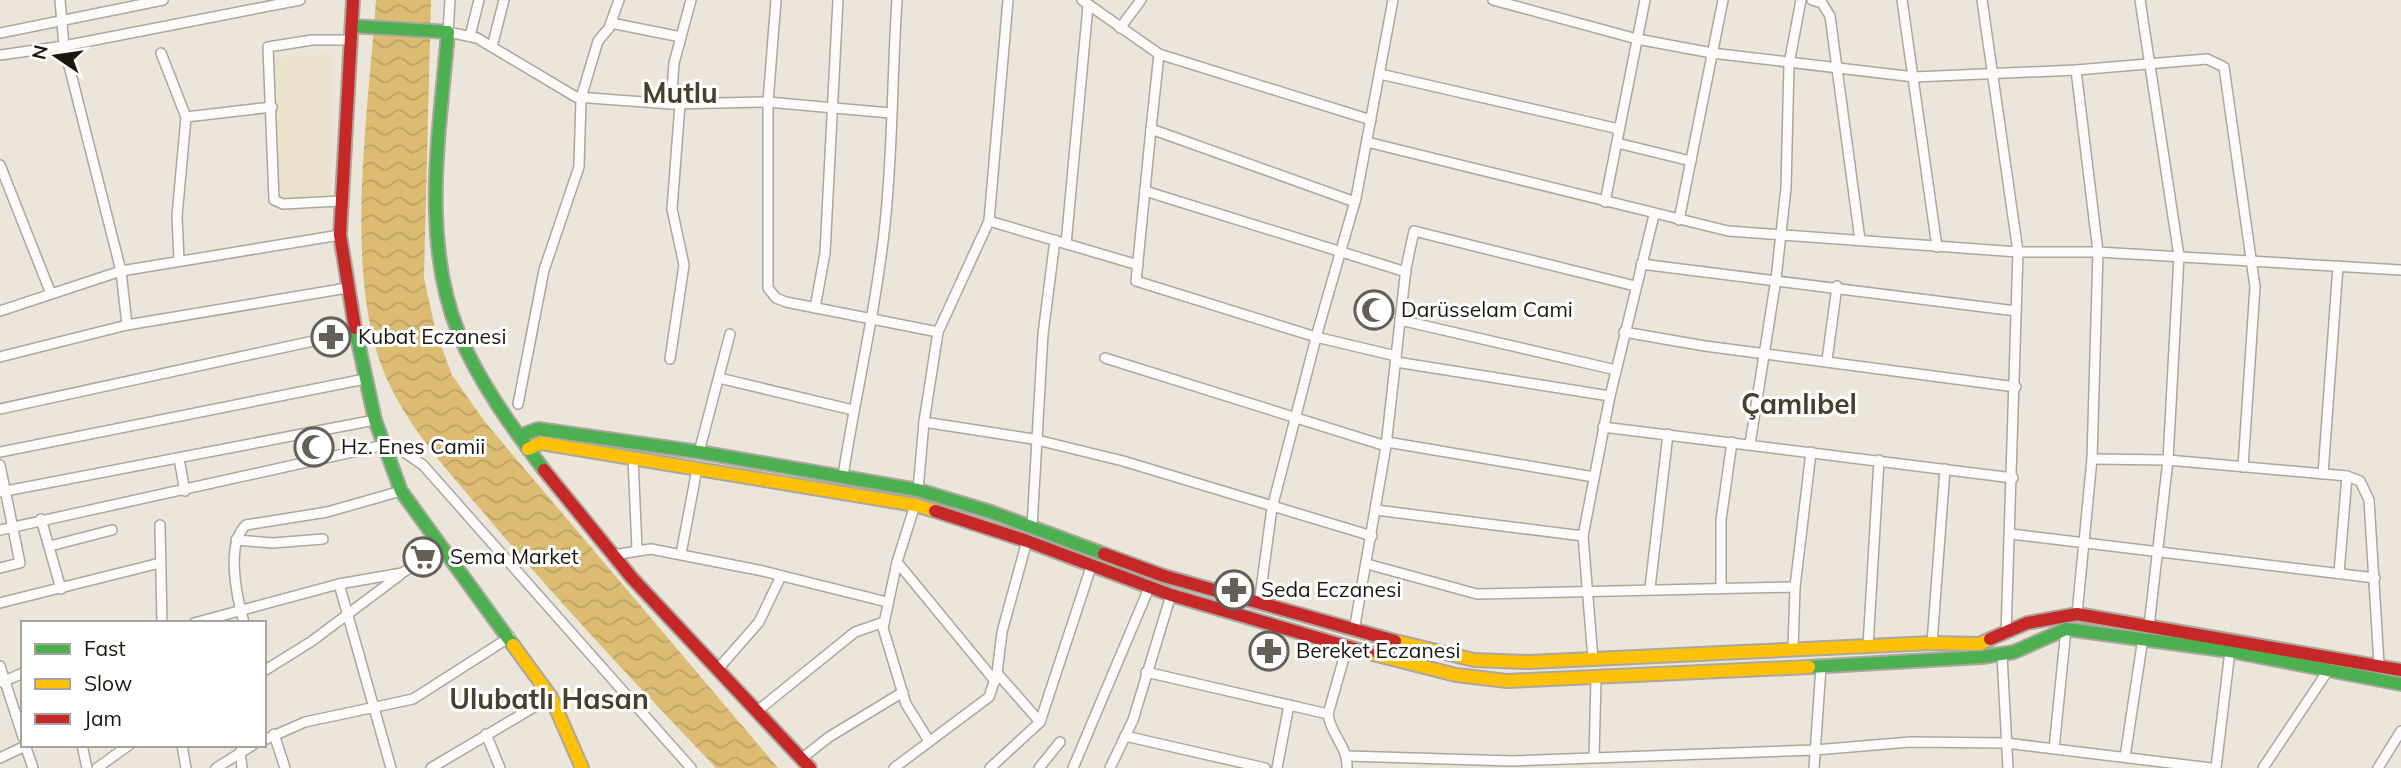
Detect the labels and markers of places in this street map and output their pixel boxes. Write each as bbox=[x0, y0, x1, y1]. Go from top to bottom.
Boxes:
mosque icon: Darüsselam Cami bbox=[1353, 289, 1395, 331]
place label: Darüsselam Cami bbox=[1401, 296, 1573, 322]
pharmacy icon: Kubat Eczanesi bbox=[310, 316, 352, 358]
place label: Kubat Eczanesi bbox=[358, 323, 506, 349]
mosque icon: Hz. Enes Camii bbox=[293, 426, 335, 468]
place label: Hz. Enes Camii bbox=[341, 433, 485, 459]
supermarket icon: Sema Market bbox=[402, 536, 444, 578]
place label: Sema Market bbox=[450, 543, 579, 569]
pharmacy icon: Seda Eczanesi bbox=[1213, 569, 1255, 611]
place label: Seda Eczanesi bbox=[1261, 576, 1401, 602]
pharmacy icon: Bereket Eczanesi bbox=[1248, 630, 1290, 672]
place label: Bereket Eczanesi bbox=[1296, 637, 1461, 663]

